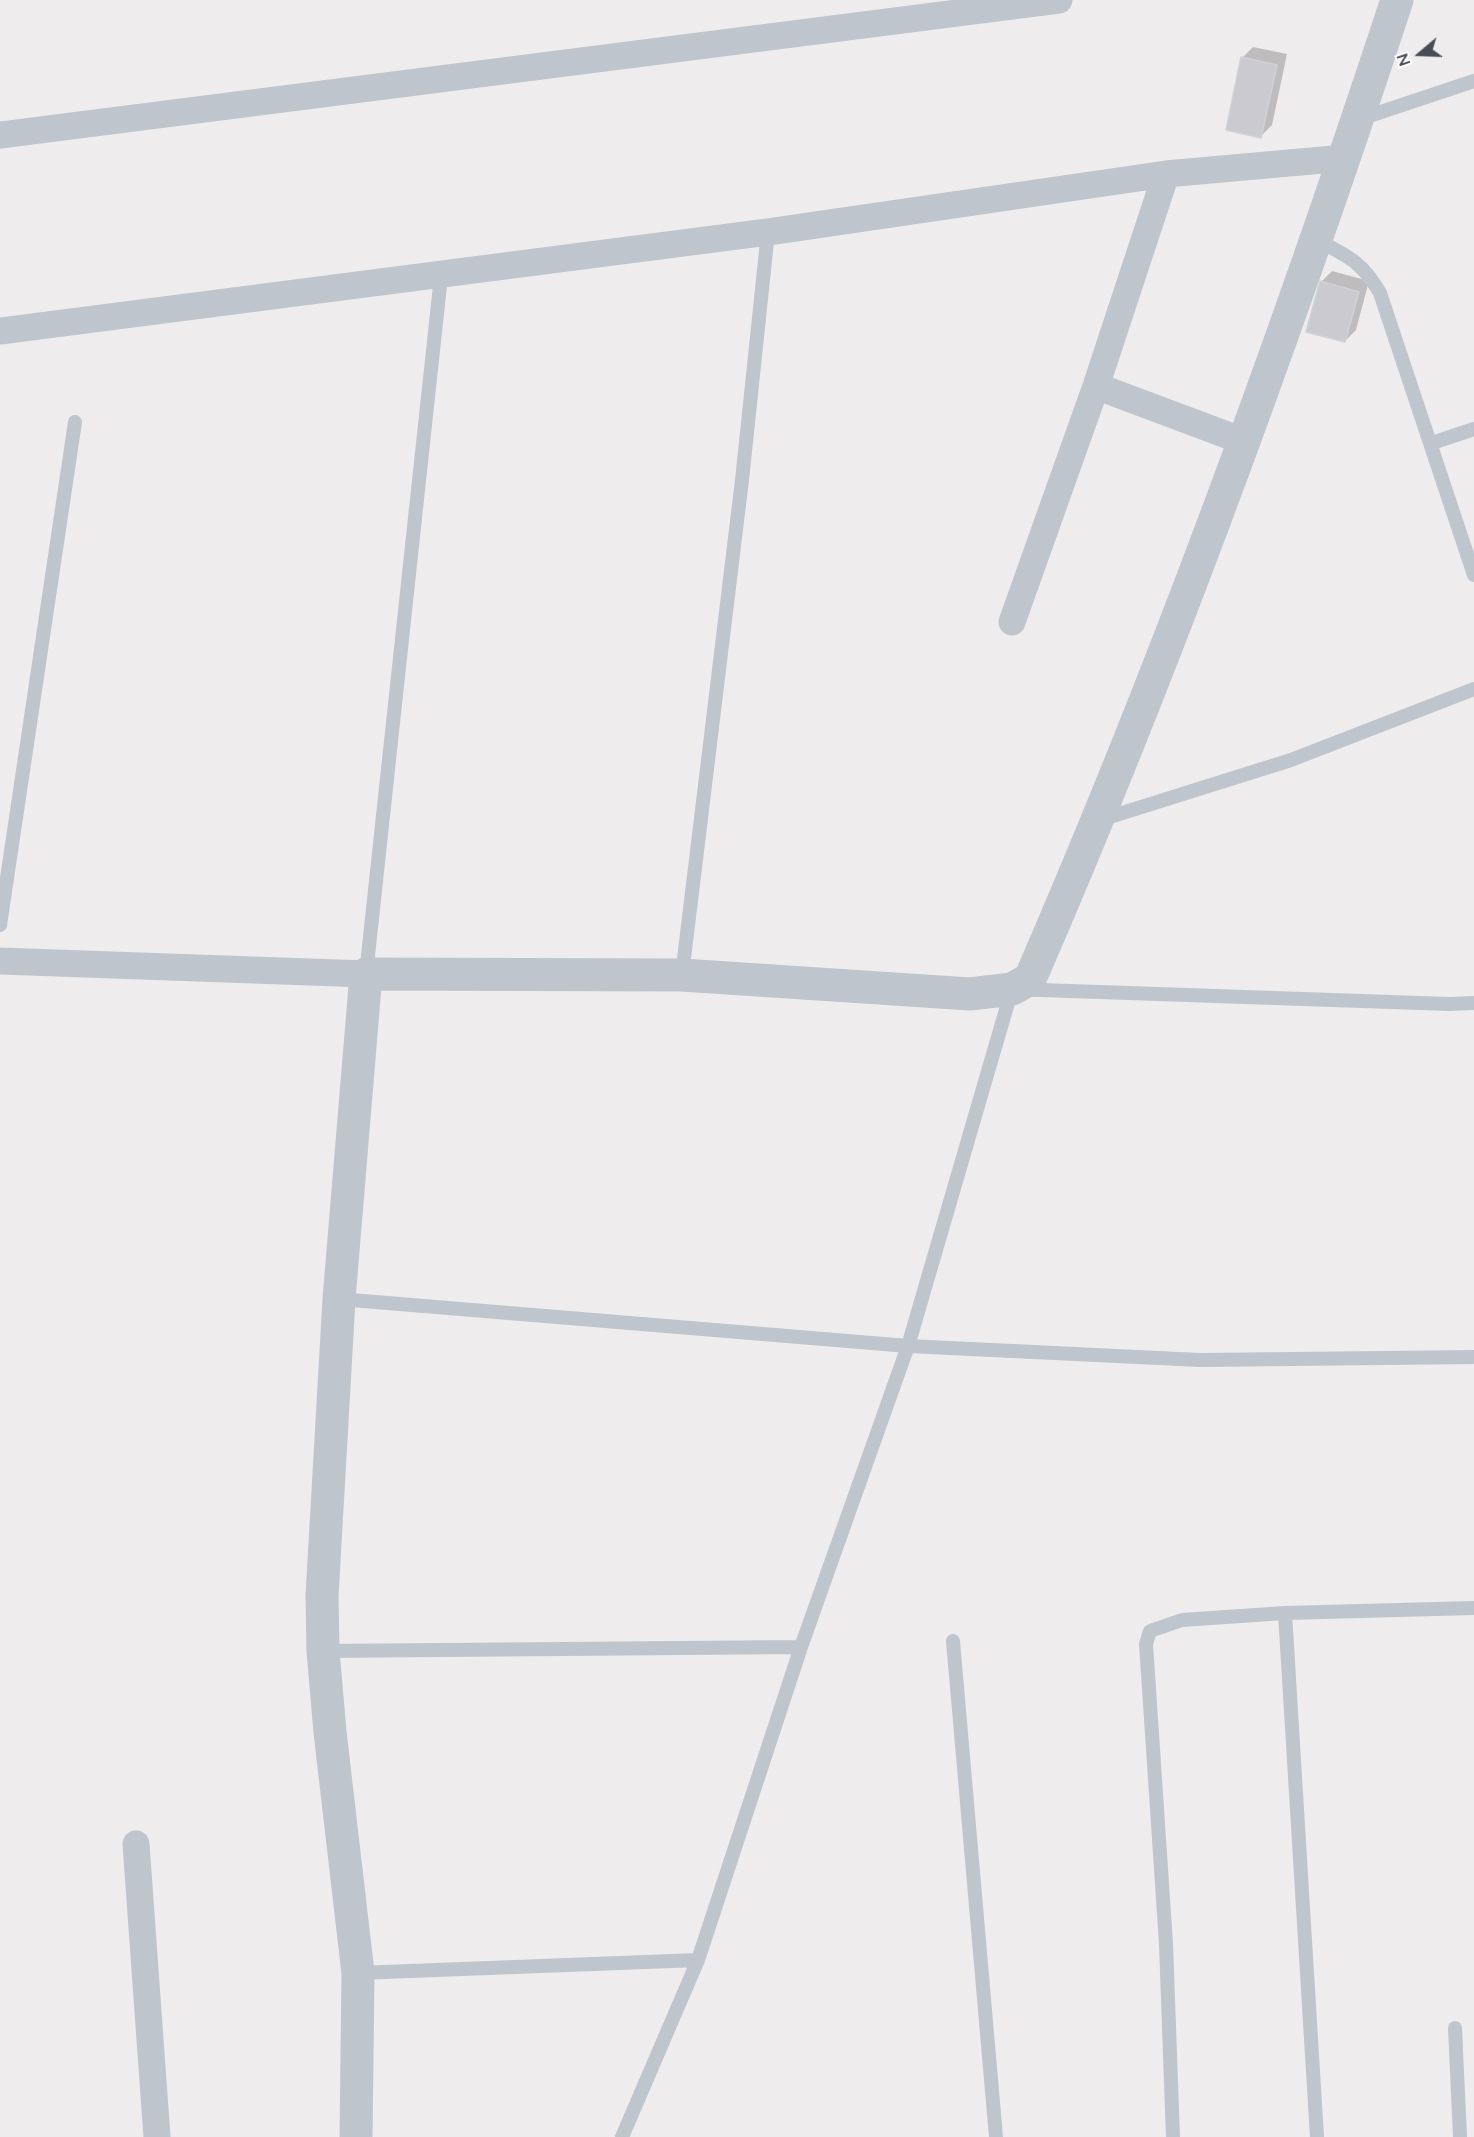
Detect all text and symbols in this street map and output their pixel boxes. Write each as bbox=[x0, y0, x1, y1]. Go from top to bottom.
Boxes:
north arrow bbox=[1390, 24, 1450, 84]
text: N bbox=[1392, 51, 1413, 69]

